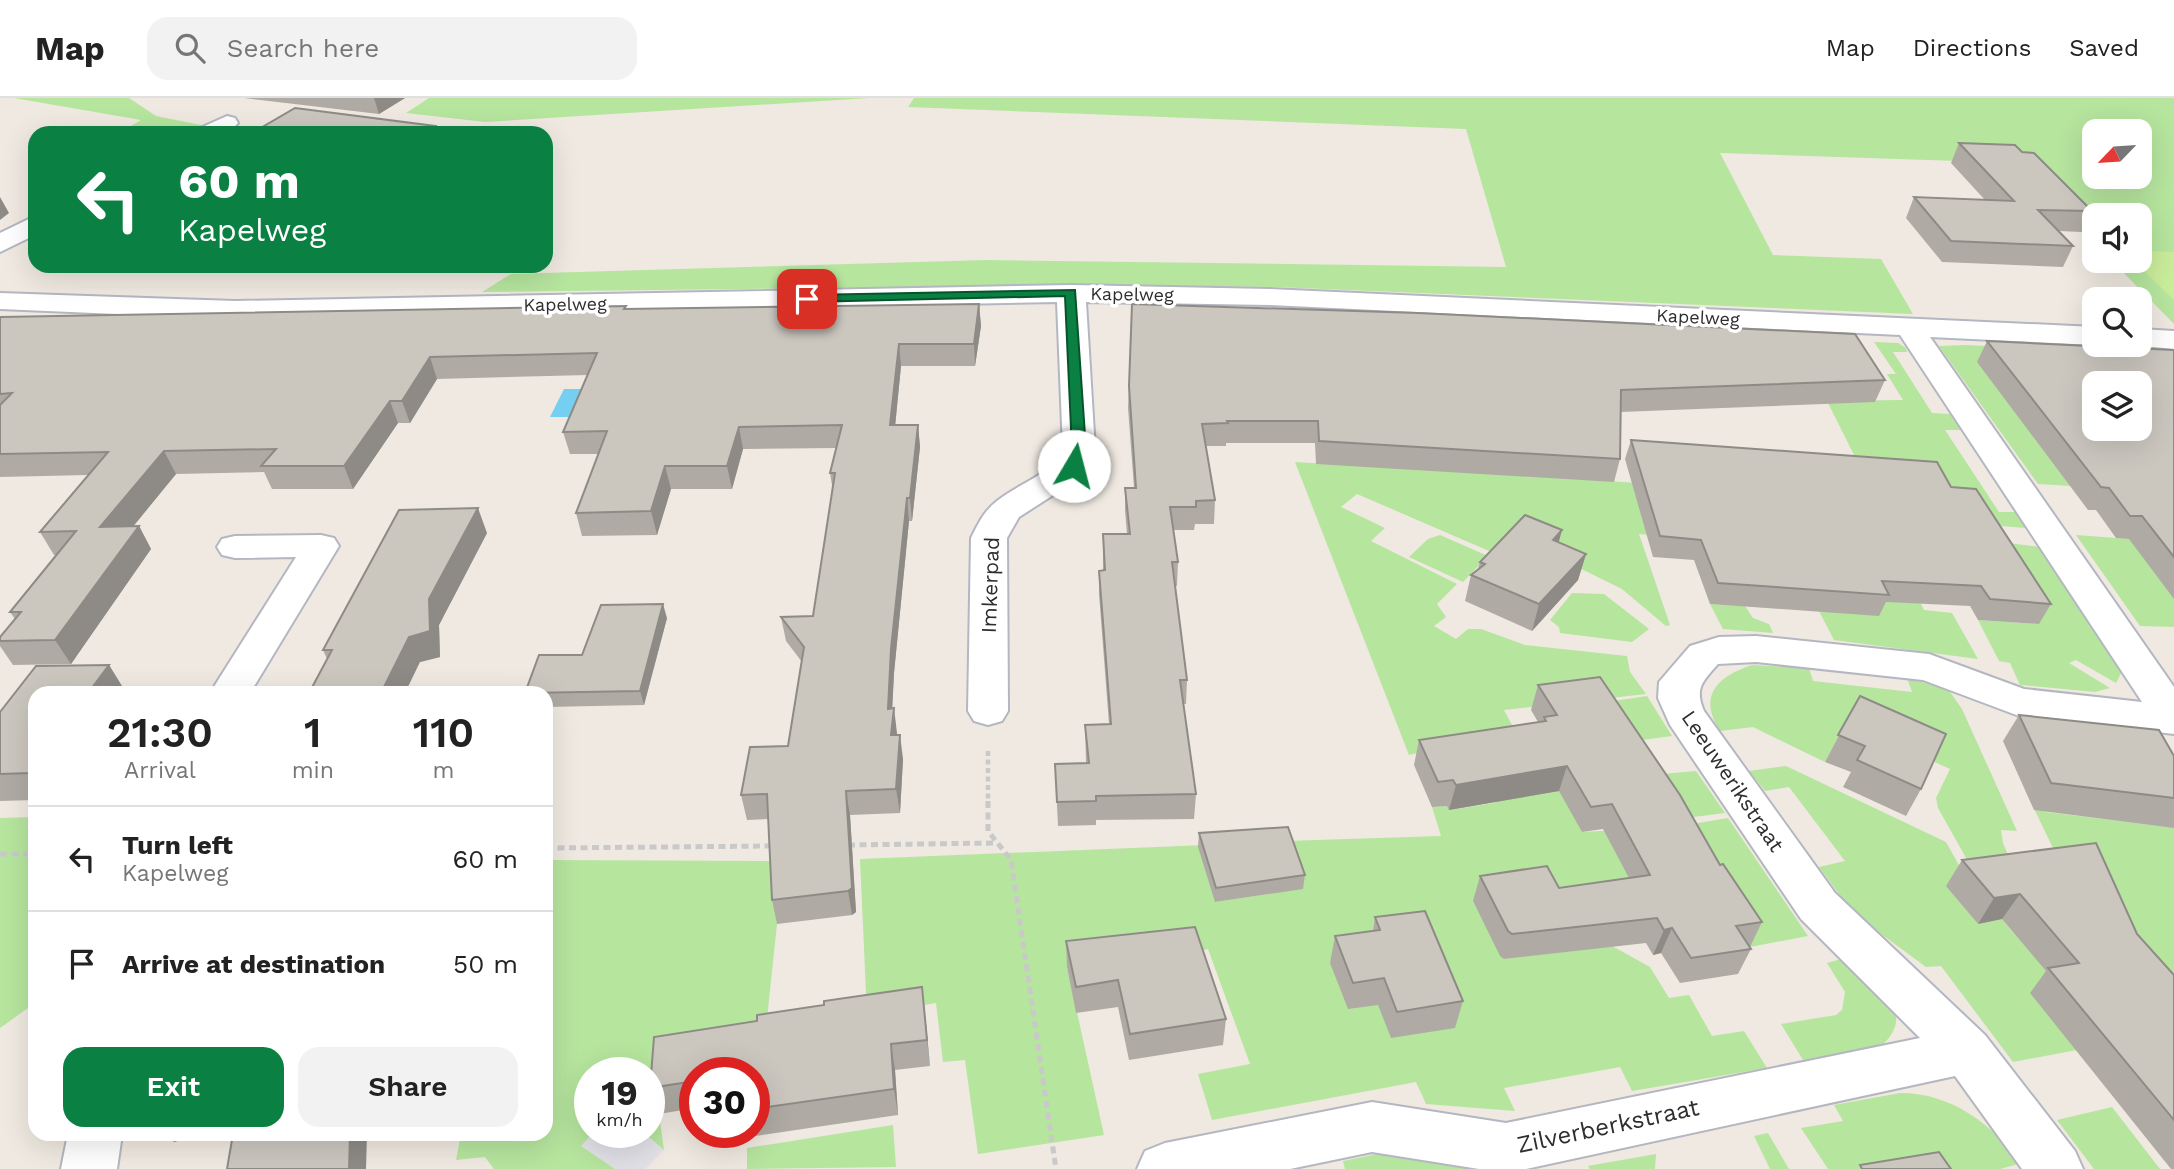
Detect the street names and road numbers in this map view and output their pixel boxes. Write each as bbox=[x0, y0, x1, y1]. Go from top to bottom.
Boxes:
street label: Kapelweg bbox=[1090, 283, 1174, 305]
street label: Kapelweg bbox=[523, 293, 607, 315]
street label: Kapelweg bbox=[1656, 304, 1741, 330]
street label: Imkerpad bbox=[976, 536, 1004, 634]
street label: Leeuwerikstraat bbox=[1677, 706, 1790, 857]
street label: Zilverberkstraat bbox=[1514, 1093, 1702, 1159]

